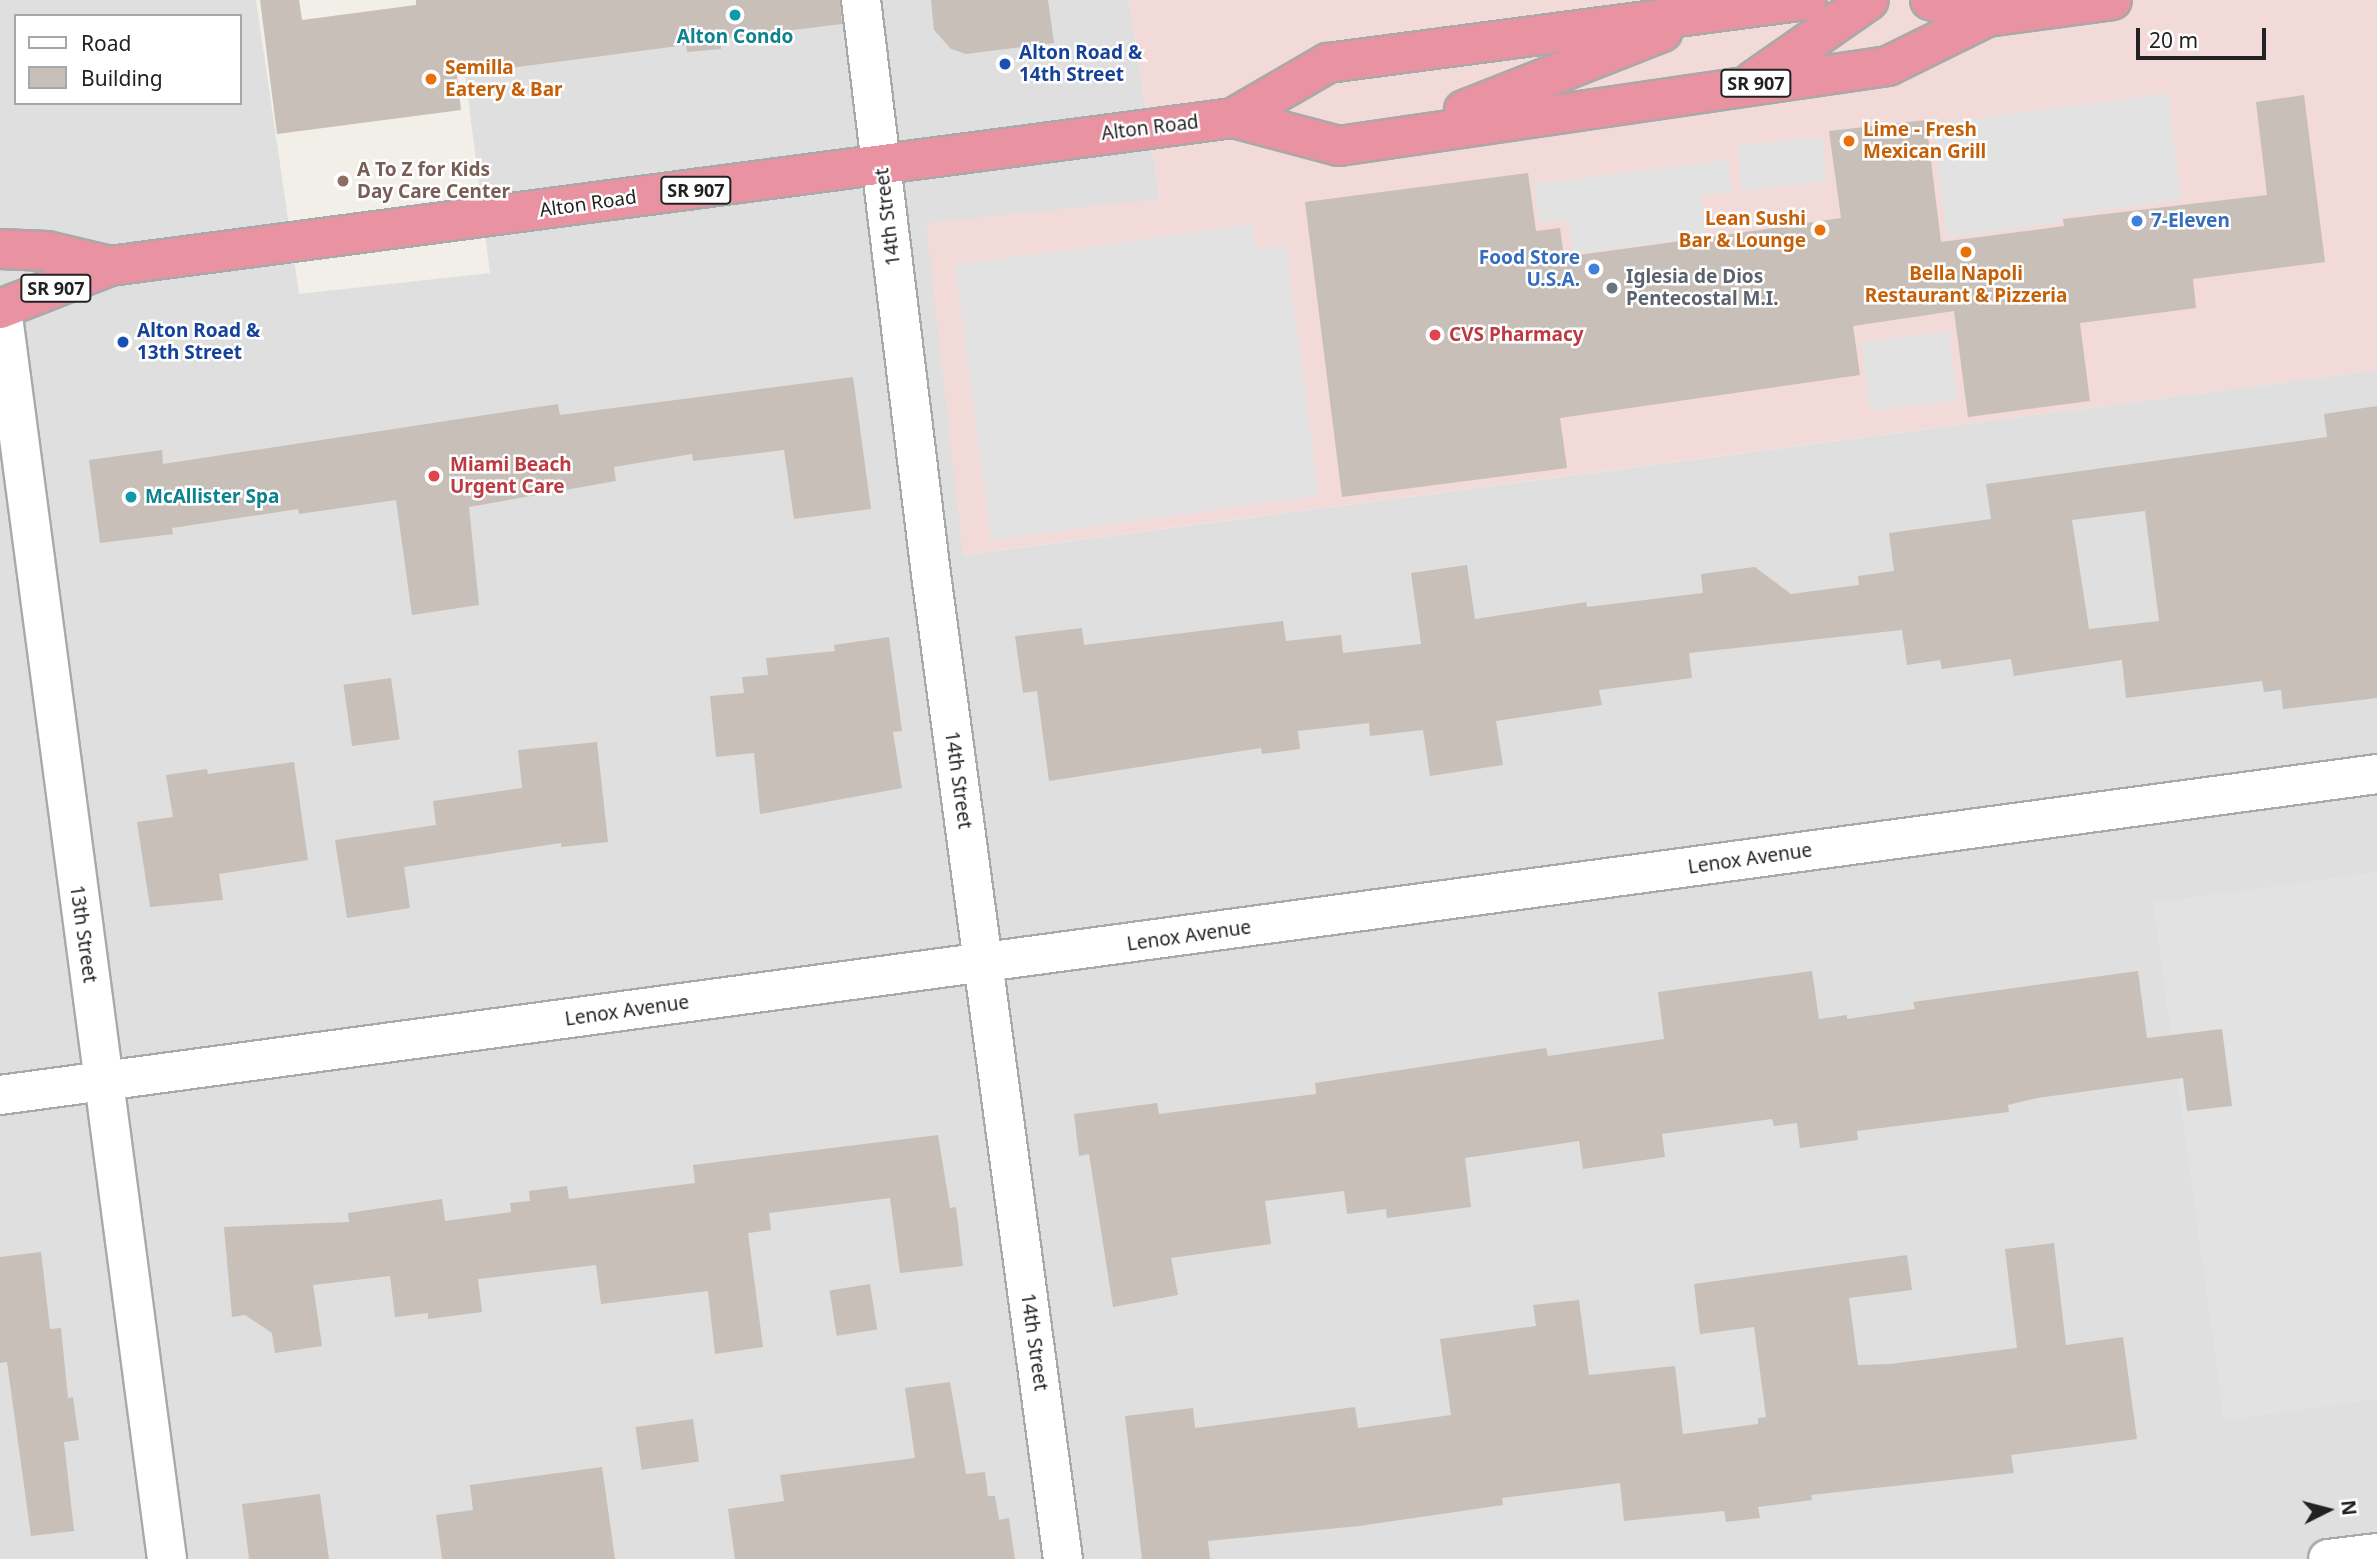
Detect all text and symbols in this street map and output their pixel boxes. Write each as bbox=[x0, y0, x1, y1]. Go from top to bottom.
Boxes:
marker: Alton Condo bbox=[727, 7, 743, 23]
legend bbox=[14, 14, 242, 105]
scale bar bbox=[2139, 14, 2268, 58]
place label: Alton Condo bbox=[677, 26, 793, 48]
text: 20 m bbox=[2149, 26, 2198, 54]
text: Road bbox=[81, 29, 131, 57]
place label: Alton Road & 14th Street bbox=[1019, 42, 1142, 86]
marker: Alton Road & 14th Street bbox=[997, 56, 1013, 72]
place label: Semilla Eatery & Bar bbox=[445, 57, 563, 101]
text: Building bbox=[81, 64, 163, 92]
road number: SR 907 bbox=[1719, 68, 1793, 98]
marker: Semilla Eatery & Bar bbox=[423, 71, 439, 87]
street label: Alton Road bbox=[1100, 111, 1200, 145]
place label: Lime - Fresh Mexican Grill bbox=[1863, 119, 1986, 163]
marker: Lime - Fresh Mexican Grill bbox=[1841, 133, 1857, 149]
place label: A To Z for Kids Day Care Center bbox=[357, 159, 510, 203]
street label: 14th Street bbox=[871, 167, 905, 267]
marker: A To Z for Kids Day Care Center bbox=[335, 173, 351, 189]
road number: SR 907 bbox=[659, 176, 733, 204]
street label: Alton Road bbox=[538, 186, 638, 222]
place label: Lean Sushi Bar & Lounge bbox=[1679, 208, 1806, 252]
place label: 7-Eleven bbox=[2151, 210, 2230, 232]
marker: 7-Eleven bbox=[2129, 213, 2145, 229]
marker: Lean Sushi Bar & Lounge bbox=[1812, 222, 1828, 238]
marker: Bella Napoli Restaurant & Pizzeria bbox=[1958, 244, 1974, 260]
place label: Food Store U.S.A. bbox=[1479, 247, 1580, 291]
marker: Food Store U.S.A. bbox=[1586, 261, 1602, 277]
place label: Bella Napoli Restaurant & Pizzeria bbox=[1865, 263, 2067, 307]
place label: Iglesia de Dios Pentecostal M.I. bbox=[1626, 266, 1779, 310]
road number: SR 907 bbox=[19, 274, 93, 302]
marker: Iglesia de Dios Pentecostal M.I. bbox=[1604, 280, 1620, 296]
place label: Alton Road & 13th Street bbox=[137, 320, 260, 364]
place label: CVS Pharmacy bbox=[1449, 324, 1584, 346]
marker: CVS Pharmacy bbox=[1427, 327, 1443, 343]
marker: Alton Road & 13th Street bbox=[115, 334, 131, 350]
place label: Miami Beach Urgent Care bbox=[450, 454, 572, 498]
marker: Miami Beach Urgent Care bbox=[424, 466, 444, 486]
place label: McAllister Spa bbox=[145, 486, 279, 508]
marker: McAllister Spa bbox=[123, 489, 139, 505]
street label: 14th Street bbox=[940, 730, 976, 830]
street label: Lenox Avenue bbox=[1686, 839, 1814, 879]
street label: 13th Street bbox=[65, 884, 101, 984]
street label: Lenox Avenue bbox=[1125, 916, 1253, 956]
street label: Lenox Avenue bbox=[563, 991, 691, 1031]
street label: 14th Street bbox=[1016, 1292, 1052, 1392]
north arrow bbox=[2293, 1475, 2363, 1545]
text: N bbox=[2335, 1499, 2363, 1517]

